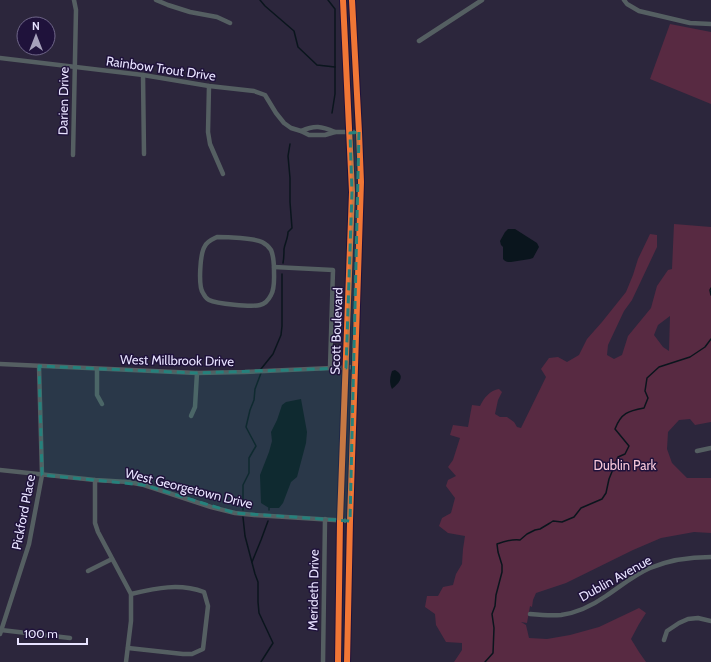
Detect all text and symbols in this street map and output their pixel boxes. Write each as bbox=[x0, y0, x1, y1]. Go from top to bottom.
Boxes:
north arrow bbox=[16, 16, 56, 56]
text: N bbox=[32, 19, 40, 33]
street label: Rainbow Trout Drive bbox=[105, 52, 217, 84]
street label: Darien Drive bbox=[54, 66, 72, 135]
street label: Scott Boulevard bbox=[326, 287, 346, 375]
street label: West Millbrook Drive bbox=[120, 351, 234, 369]
park label: Dublin Park bbox=[594, 457, 657, 473]
street label: West Georgetown Drive bbox=[124, 464, 255, 512]
street label: Pickford Place bbox=[8, 473, 38, 551]
street label: Merideth Drive bbox=[304, 549, 322, 631]
street label: Dublin Avenue bbox=[576, 551, 654, 605]
scale bar bbox=[18, 620, 87, 646]
text: 100 m bbox=[24, 626, 58, 641]

